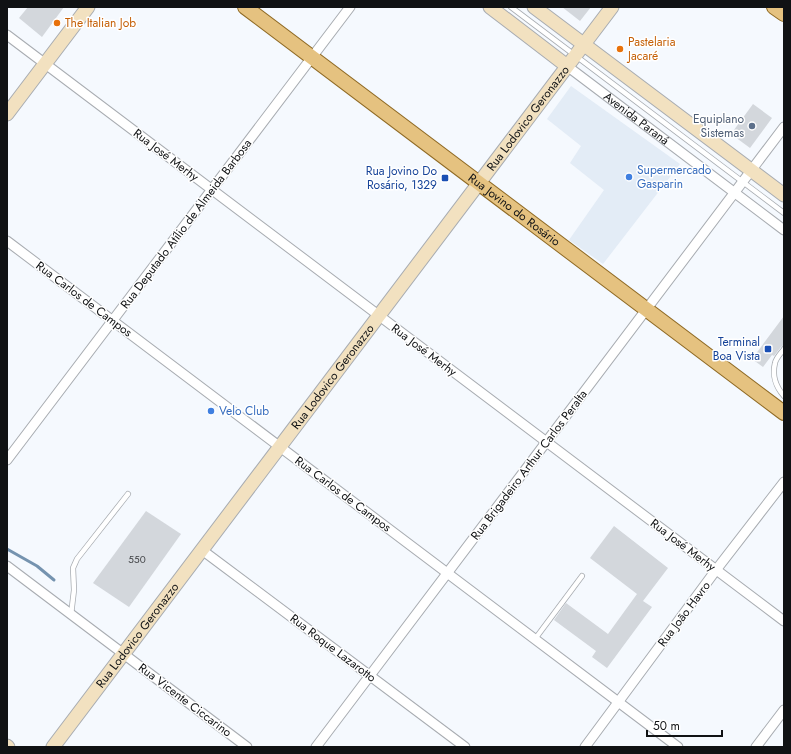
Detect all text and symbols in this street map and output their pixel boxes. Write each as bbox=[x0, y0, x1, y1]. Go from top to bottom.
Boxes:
place label: The Italian Job bbox=[65, 14, 136, 32]
marker: The Italian Job bbox=[52, 18, 62, 28]
place label: Pastelaria Jacaré bbox=[626, 33, 676, 65]
marker: Pastelaria Jacaré bbox=[615, 44, 625, 54]
street label: Rua Lodovico Geronazzo bbox=[482, 61, 574, 175]
street label: Avenida Paraná bbox=[600, 88, 673, 149]
place label: Equiplano Sistemas bbox=[693, 110, 744, 142]
marker: Equiplano Sistemas bbox=[747, 121, 757, 131]
street label: Rua José Merhy bbox=[129, 124, 203, 186]
street label: Rua Deputado Atílio de Almeida Barbosa bbox=[116, 135, 256, 313]
place label: Supermercado Gasparin bbox=[637, 161, 712, 193]
place label: Rua Jovino Do Rosário, 1329 bbox=[366, 162, 437, 194]
street label: Rua Jovino do Rosário bbox=[464, 169, 564, 251]
marker: Supermercado Gasparin bbox=[624, 172, 634, 182]
marker: Rua Jovino Do Rosário, 1329 bbox=[440, 173, 450, 183]
street label: Rua Carlos de Campos bbox=[32, 257, 136, 341]
street label: Rua José Merhy bbox=[387, 319, 461, 381]
street label: Rua Lodovico Geronazzo bbox=[287, 320, 379, 433]
place label: Terminal Boa Vista bbox=[713, 333, 760, 365]
marker: Terminal Boa Vista bbox=[763, 344, 773, 354]
street label: Rua Brigadeiro Arthur Carlos Peralta bbox=[466, 386, 592, 544]
place label: Velo Club bbox=[219, 402, 269, 420]
marker: Velo Club bbox=[206, 406, 216, 416]
street label: Rua Carlos de Campos bbox=[291, 452, 395, 536]
street label: Rua José Merhy bbox=[646, 514, 720, 576]
house number: 550 bbox=[128, 552, 146, 567]
street label: Rua João Havro bbox=[653, 577, 715, 651]
street label: Rua Lodovico Geronazzo bbox=[92, 579, 183, 692]
street label: Rua Roque Lazarotto bbox=[286, 610, 380, 687]
street label: Rua Vicente Ciccarino bbox=[134, 659, 236, 741]
scale bar bbox=[647, 712, 722, 738]
text: 50 m bbox=[653, 717, 680, 735]

